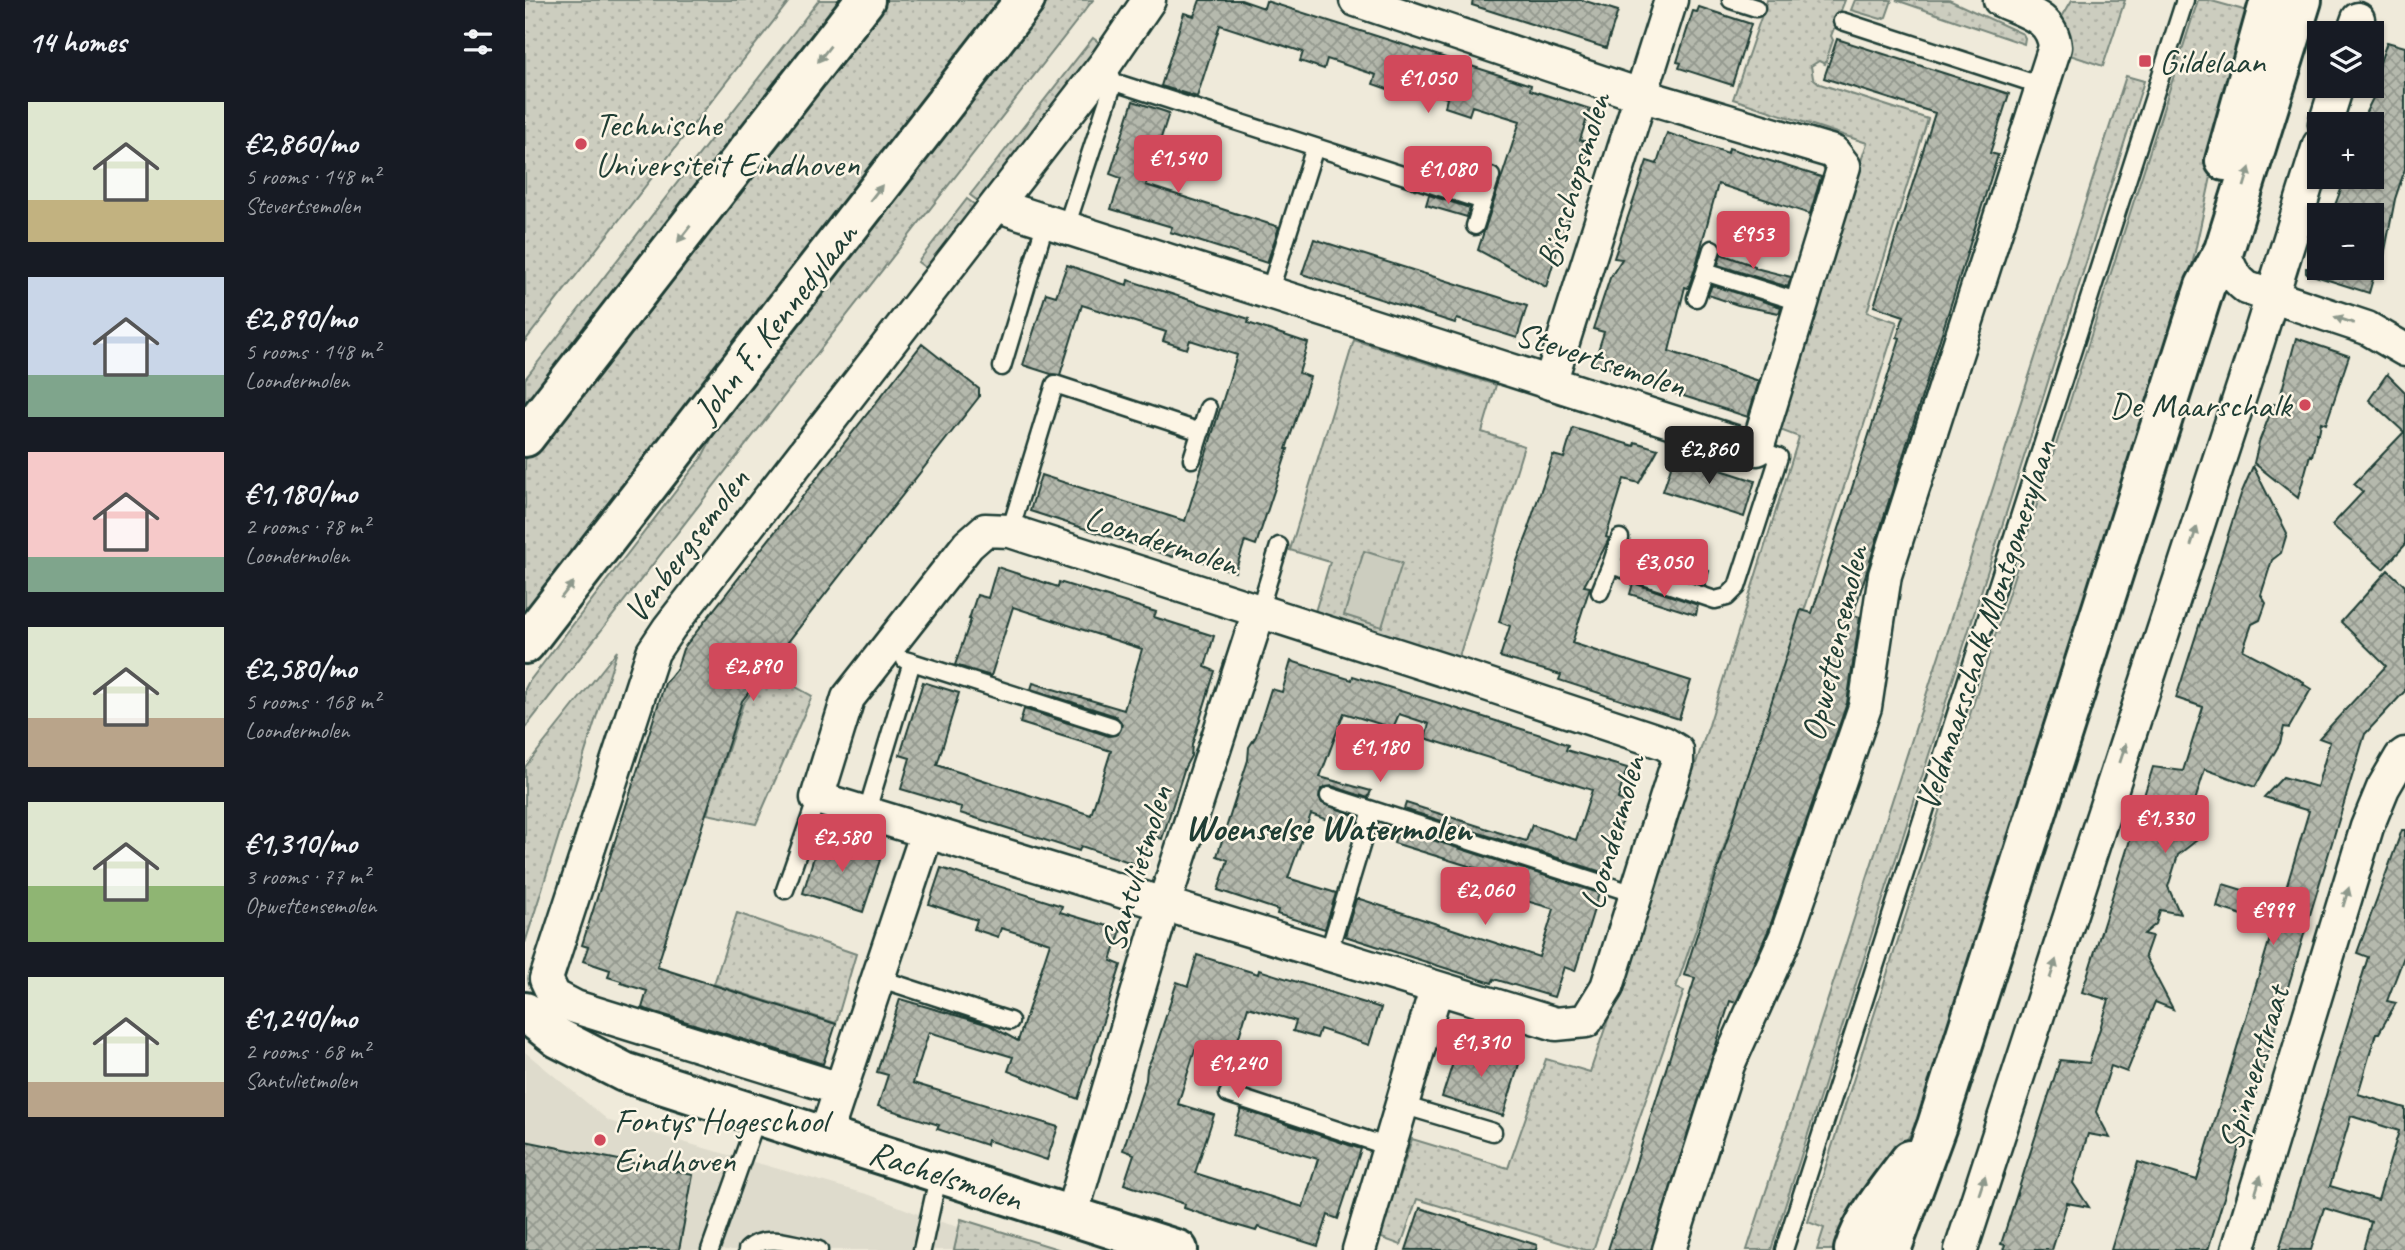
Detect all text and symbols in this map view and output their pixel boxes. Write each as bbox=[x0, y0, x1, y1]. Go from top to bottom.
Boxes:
map controls bbox=[2307, 21, 2384, 280]
button: layers bbox=[2307, 21, 2384, 98]
text: 14 homes bbox=[28, 23, 126, 61]
icon: filters bbox=[459, 23, 497, 61]
place label: Gildelaan bbox=[2159, 39, 2267, 84]
one-way arrow bbox=[817, 45, 831, 63]
marker: Gildelaan bbox=[2137, 53, 2153, 69]
pin: €1,050 bbox=[1371, 55, 1485, 115]
text: €1,050 bbox=[1400, 63, 1456, 92]
street label: Bisschopsmolen bbox=[1526, 85, 1622, 273]
place label: Technische Universiteit Eindhoven bbox=[595, 102, 860, 187]
button: + bbox=[2307, 112, 2384, 189]
text: €2,860/mo bbox=[245, 124, 358, 162]
icon: home bbox=[84, 130, 168, 214]
marker: Technische Universiteit Eindhoven bbox=[573, 136, 589, 152]
pin: €1,540 bbox=[1121, 136, 1235, 195]
text: €1,540 bbox=[1150, 143, 1206, 172]
pin: €1,080 bbox=[1391, 146, 1505, 206]
text: €1,080 bbox=[1420, 154, 1476, 183]
text: 5 rooms · 148 m² bbox=[245, 162, 380, 191]
one-way arrow bbox=[2242, 166, 2252, 187]
one-way arrow bbox=[868, 185, 883, 203]
text: Stevertsemolen bbox=[245, 191, 361, 220]
button: − bbox=[2307, 203, 2384, 280]
street label: John F. Kennedylaan bbox=[682, 211, 869, 433]
pin: €953 bbox=[1712, 212, 1794, 271]
text: €953 bbox=[1733, 219, 1773, 248]
one-way arrow bbox=[677, 225, 692, 242]
text: €2,890/mo bbox=[245, 299, 357, 337]
icon: home bbox=[84, 305, 168, 389]
street label: Stevertsemolen bbox=[1510, 311, 1692, 408]
one-way arrow bbox=[2334, 314, 2355, 325]
text: 5 rooms · 148 m² bbox=[245, 337, 380, 366]
text: Loondermolen bbox=[245, 366, 349, 395]
place label: De Maarschalk bbox=[2109, 383, 2293, 428]
marker: De Maarschalk bbox=[2297, 397, 2313, 413]
pin: €2,860 bbox=[1652, 426, 1766, 486]
text: €2,860 bbox=[1681, 434, 1737, 463]
street label: Veldmaarschalk Montgomerylaan bbox=[1904, 434, 2067, 816]
street label: Venbergsemolen bbox=[613, 458, 760, 632]
text: €1,180/mo bbox=[245, 474, 357, 512]
icon: home bbox=[84, 480, 168, 564]
street label: Loondermolen bbox=[1079, 495, 1246, 587]
text: 2 rooms · 78 m² bbox=[245, 512, 369, 541]
one-way arrow bbox=[2189, 526, 2200, 547]
street label: Opwettensemolen bbox=[1790, 539, 1879, 745]
pin: €3,050 bbox=[1607, 540, 1721, 599]
text: Loondermolen bbox=[245, 541, 349, 570]
text: €3,050 bbox=[1636, 547, 1692, 576]
one-way arrow bbox=[559, 582, 574, 600]
pin: €2,890 bbox=[696, 644, 810, 703]
text: €2,580/mo bbox=[245, 649, 356, 687]
text: €2,890 bbox=[725, 651, 781, 680]
icon: home bbox=[84, 655, 168, 739]
text: 5 rooms · 168 m² bbox=[245, 687, 380, 716]
text: Loondermolen bbox=[245, 716, 349, 745]
pin: €1,180 bbox=[1323, 724, 1437, 784]
text: €1,180 bbox=[1352, 732, 1408, 761]
one-way arrow bbox=[2118, 742, 2129, 763]
street label: Loondermolen bbox=[1569, 747, 1657, 915]
street label: Santvlietmolen bbox=[1090, 779, 1183, 957]
pin: €1,330 bbox=[2108, 796, 2222, 855]
text: €1,330 bbox=[2137, 803, 2193, 832]
district label: Woenselse Watermolen bbox=[1185, 804, 1473, 851]
pin: €2,580 bbox=[785, 814, 899, 874]
text: €2,580 bbox=[814, 822, 870, 851]
text: €1,310/mo bbox=[245, 824, 357, 862]
icon: home bbox=[84, 830, 168, 914]
text: 3 rooms · 77 m² bbox=[245, 862, 369, 891]
pin: €2,060 bbox=[1428, 867, 1542, 927]
text: €2,060 bbox=[1457, 875, 1513, 904]
one-way arrow bbox=[2341, 886, 2351, 907]
pin: €999 bbox=[2232, 888, 2314, 947]
text: Opwettensemolen bbox=[245, 891, 376, 920]
text: €999 bbox=[2253, 895, 2293, 924]
one-way arrow bbox=[2048, 958, 2058, 979]
street label: Spinnerstraat bbox=[2207, 977, 2301, 1156]
text: €1,240/mo bbox=[245, 999, 357, 1037]
icon: home bbox=[84, 1005, 168, 1089]
pin: €1,310 bbox=[1424, 1020, 1538, 1079]
text: €1,310 bbox=[1453, 1027, 1509, 1056]
text: 2 rooms · 68 m² bbox=[245, 1037, 369, 1066]
pin: €1,240 bbox=[1181, 1040, 1295, 1100]
text: €1,240 bbox=[1210, 1048, 1266, 1077]
text: Santvlietmolen bbox=[245, 1066, 358, 1095]
place label: Fontys Hogeschool Eindhoven bbox=[614, 1098, 834, 1183]
street label: Rachelsmolen bbox=[864, 1130, 1029, 1222]
marker: Fontys Hogeschool Eindhoven bbox=[592, 1132, 608, 1148]
one-way arrow bbox=[1977, 1174, 1988, 1195]
one-way arrow bbox=[2253, 1174, 2263, 1195]

